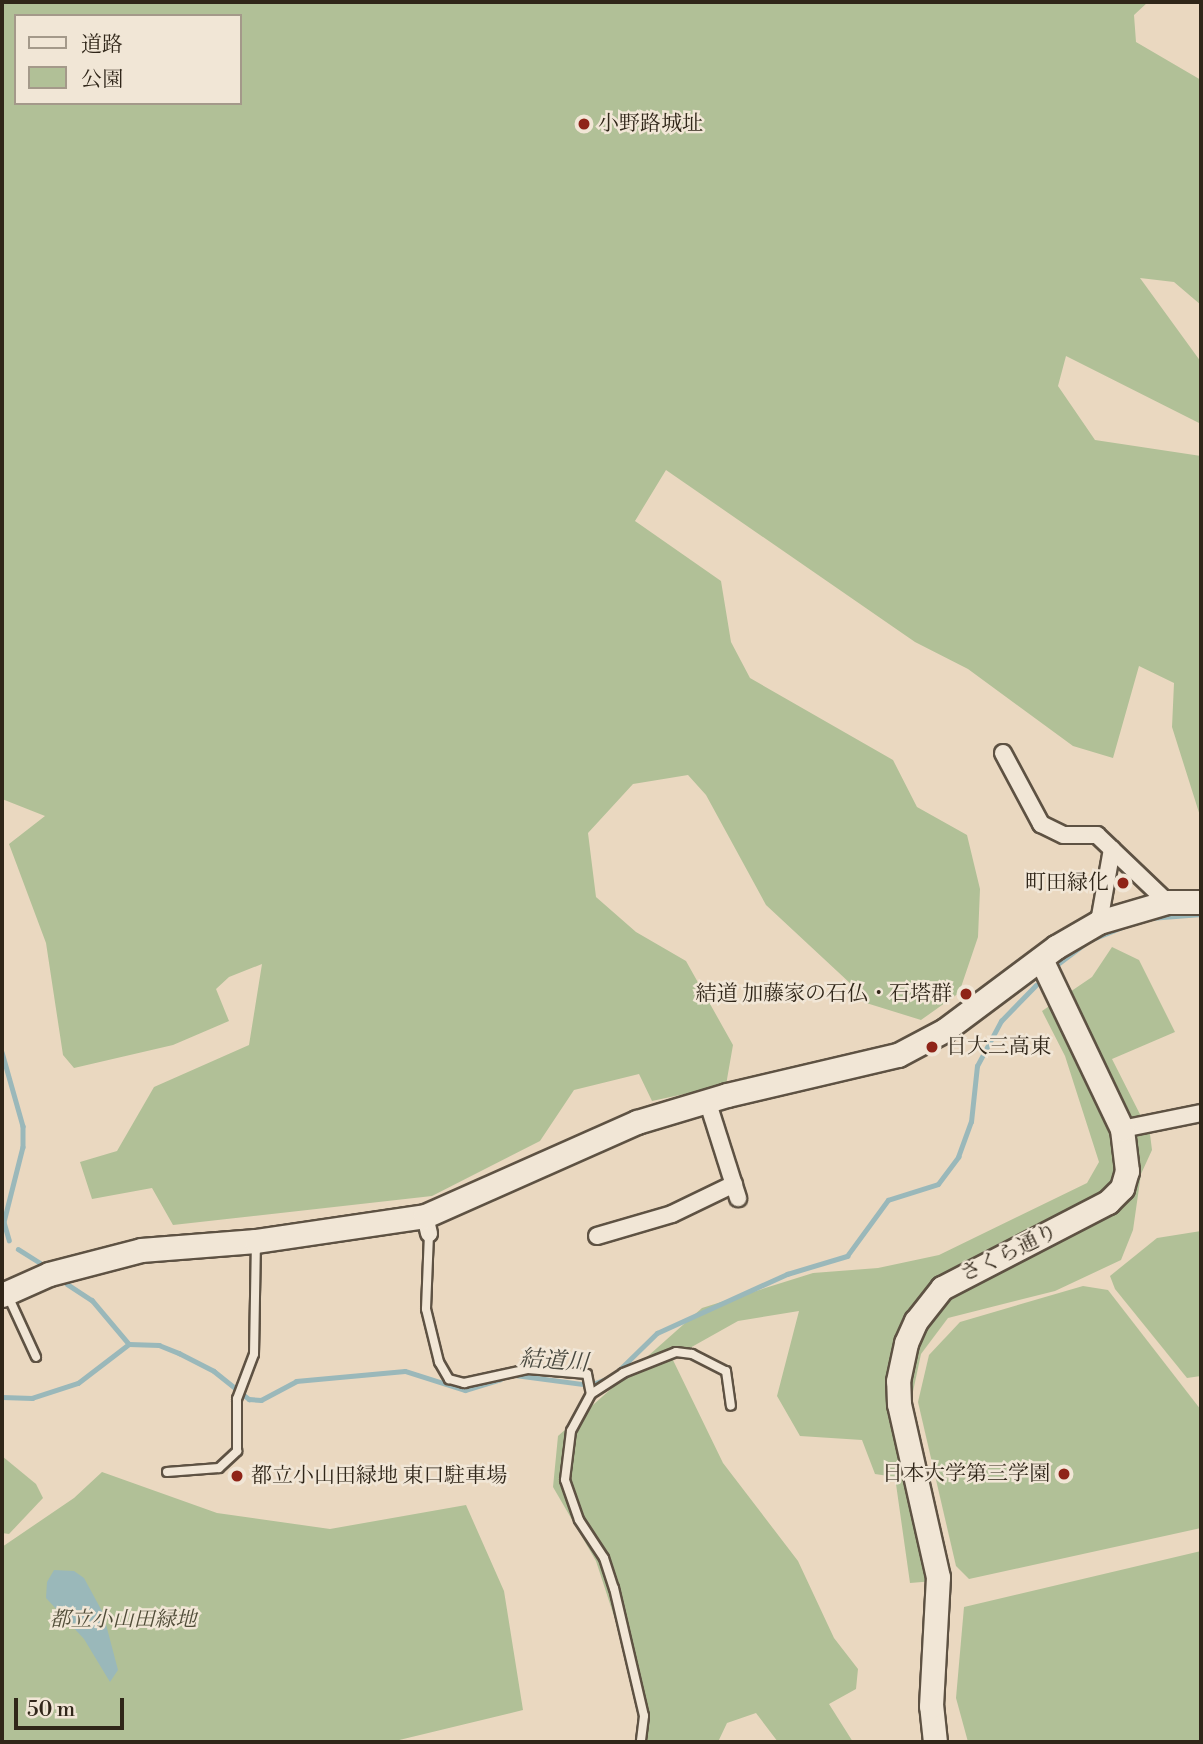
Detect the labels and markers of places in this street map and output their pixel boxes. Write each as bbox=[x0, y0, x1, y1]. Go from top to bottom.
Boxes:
place label: 小野路城址 bbox=[598, 111, 703, 137]
marker: 小野路城址 bbox=[576, 116, 592, 132]
place label: 町田緑化 bbox=[1025, 870, 1109, 896]
marker: 町田緑化 bbox=[1115, 875, 1131, 891]
place label: 結道 加藤家の石仏・石塔群 bbox=[696, 981, 952, 1007]
marker: 結道 加藤家の石仏・石塔群 bbox=[958, 986, 974, 1002]
place label: 日大三高東 bbox=[946, 1034, 1051, 1060]
marker: 日大三高東 bbox=[924, 1039, 940, 1055]
place label: 日本大学第三学園 bbox=[882, 1461, 1050, 1487]
place label: 都立小山田緑地 東口駐車場 bbox=[251, 1463, 507, 1489]
marker: 日本大学第三学園 bbox=[1056, 1466, 1072, 1482]
marker: 都立小山田緑地 東口駐車場 bbox=[229, 1468, 245, 1484]

